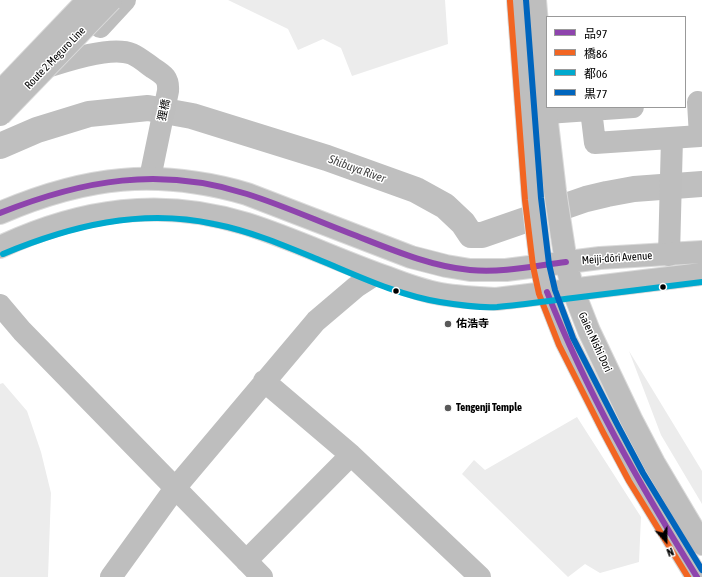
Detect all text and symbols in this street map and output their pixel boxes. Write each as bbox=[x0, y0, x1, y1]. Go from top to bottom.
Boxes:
legend bbox=[546, 16, 686, 108]
street label: Route 2 Meguro Line bbox=[22, 24, 88, 92]
text: 品97 bbox=[584, 27, 607, 41]
text: 橋86 bbox=[584, 47, 607, 61]
text: 都06 bbox=[584, 67, 607, 81]
text: 黒77 bbox=[584, 87, 607, 101]
street label: 狸橋 bbox=[155, 98, 173, 122]
water label: Shibuya River bbox=[326, 152, 388, 186]
street label: Meiji-dōri Avenue bbox=[581, 249, 653, 267]
unlabelled marker bbox=[658, 282, 668, 292]
unlabelled marker bbox=[391, 286, 401, 296]
street label: Gaien Nishi Dori bbox=[575, 310, 615, 374]
place label: 佑浩寺 bbox=[456, 317, 489, 331]
marker: 佑浩寺 bbox=[443, 319, 453, 329]
place label: Tengenji Temple bbox=[456, 401, 522, 415]
marker: Tengenji Temple bbox=[443, 403, 453, 413]
north arrow bbox=[646, 521, 686, 561]
text: N bbox=[665, 545, 675, 559]

